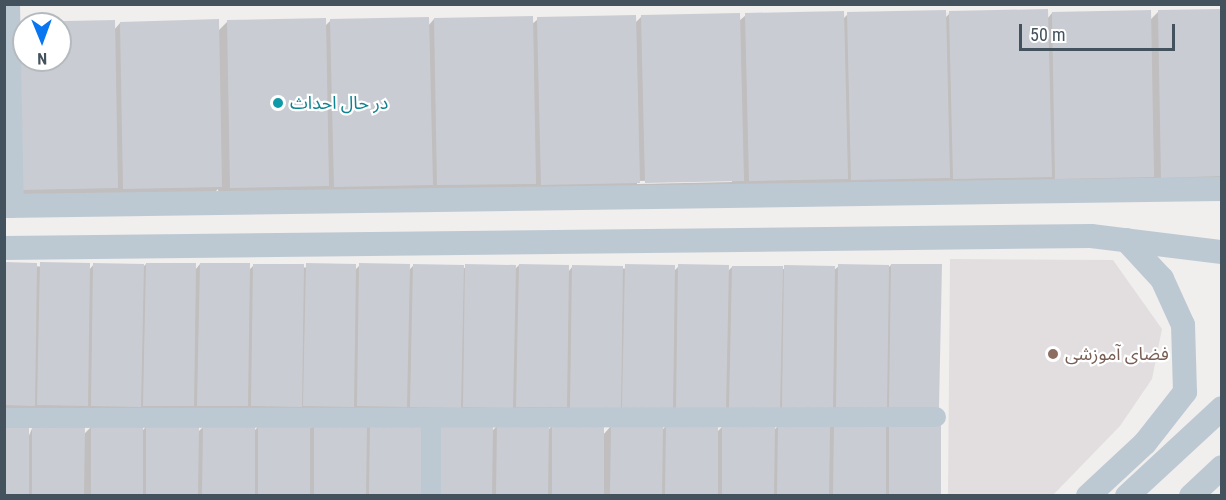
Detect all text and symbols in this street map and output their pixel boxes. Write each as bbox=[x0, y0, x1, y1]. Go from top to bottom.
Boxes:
north arrow bbox=[12, 12, 72, 72]
scale bar bbox=[1022, 12, 1178, 50]
text: 50 m bbox=[1030, 24, 1065, 45]
text: N bbox=[37, 49, 47, 68]
place label: در حال احداث bbox=[290, 92, 388, 114]
marker: در حال احداث bbox=[271, 96, 285, 110]
place label: فضای آموزشی bbox=[1065, 343, 1169, 365]
marker: فضای آموزشی bbox=[1046, 347, 1060, 361]

